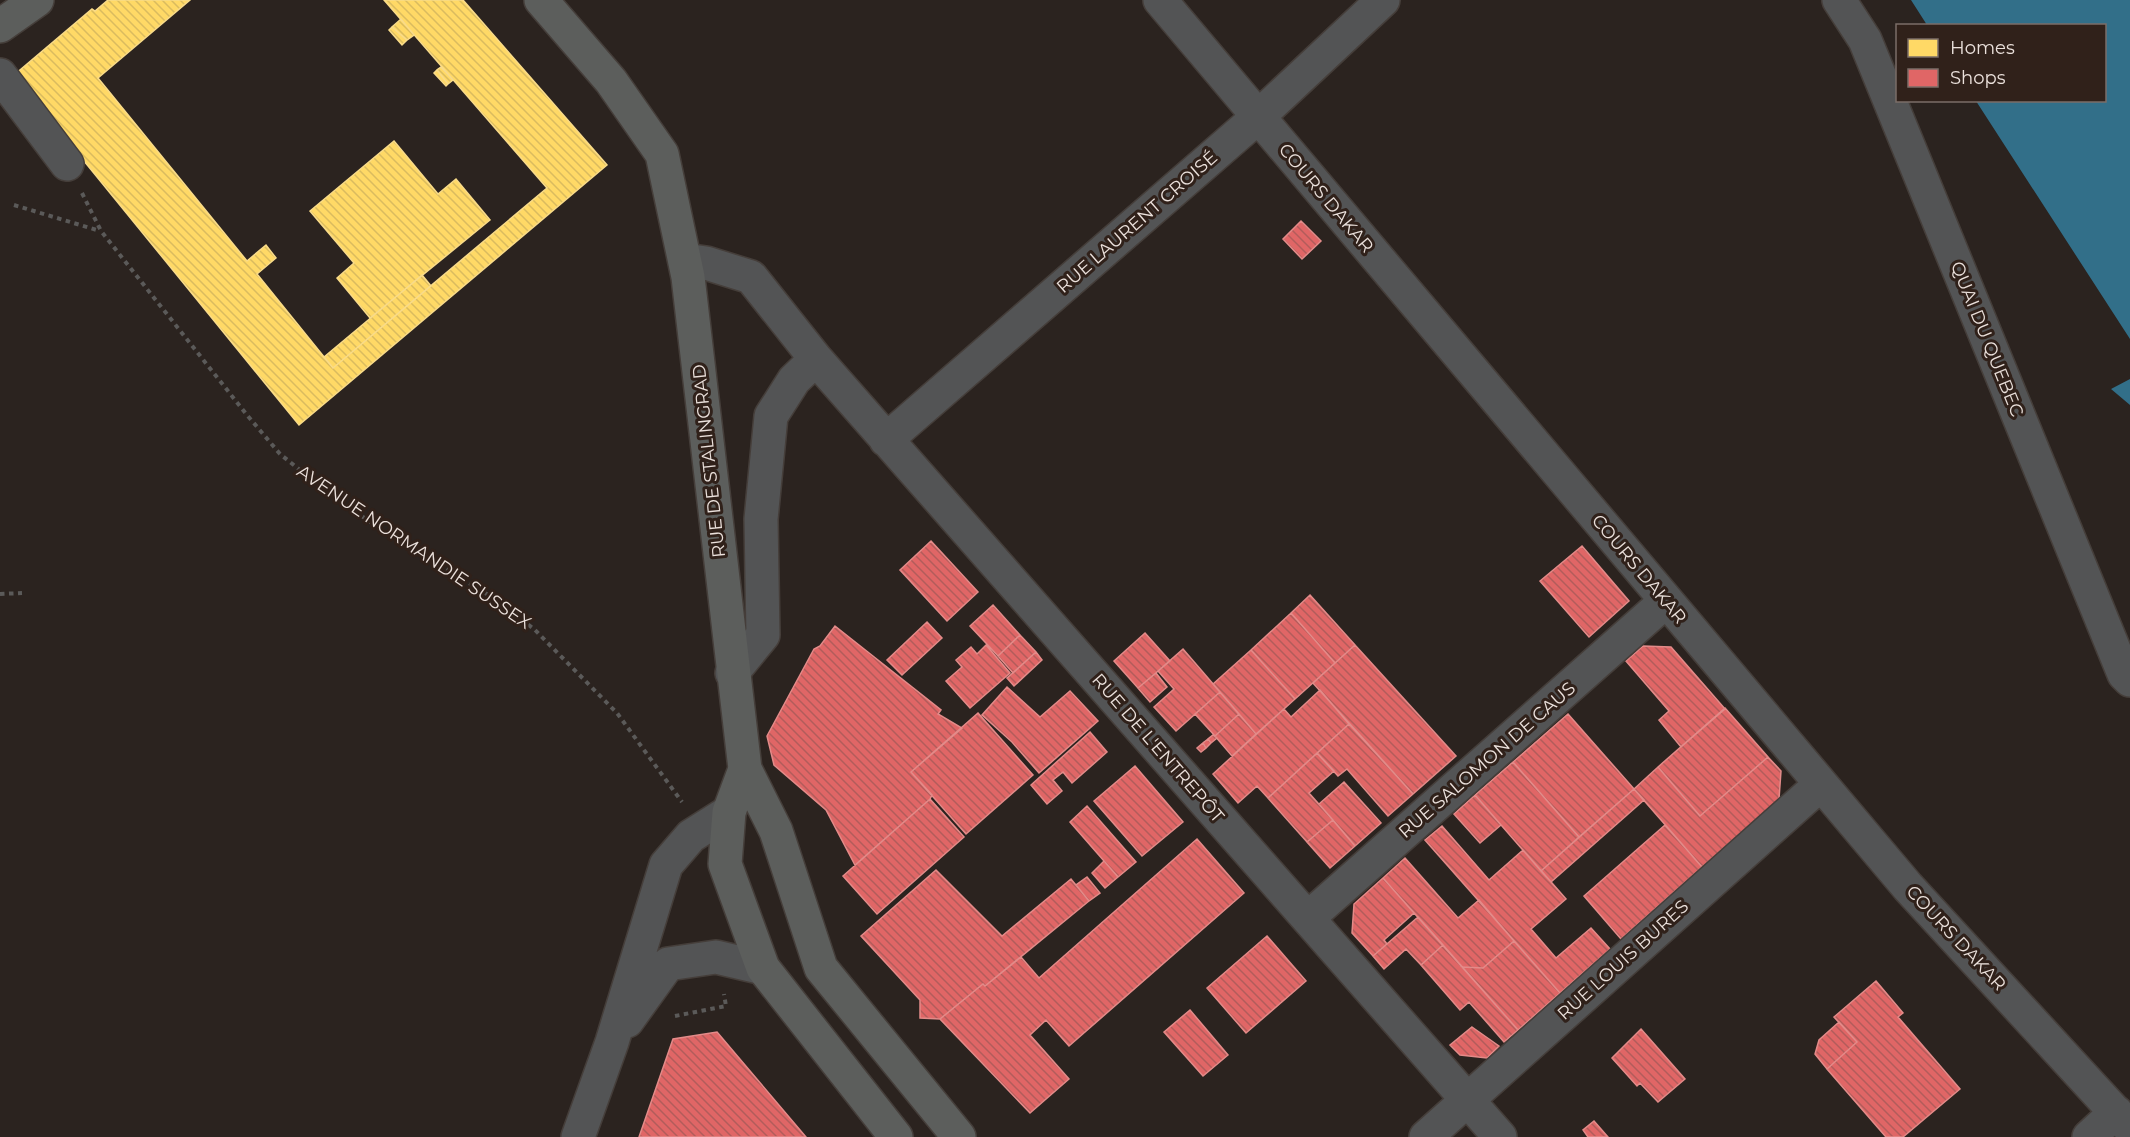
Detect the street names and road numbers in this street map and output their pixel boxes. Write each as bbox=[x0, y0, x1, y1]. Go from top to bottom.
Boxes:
street label: COURS DAKAR bbox=[1274, 139, 1378, 257]
street label: RUE LAURENT CROISÉ bbox=[1052, 146, 1222, 298]
street label: QUAI DU QUEBEC bbox=[1946, 258, 2028, 420]
street label: RUE DE STALINGRAD bbox=[688, 363, 730, 559]
street label: AVENUE NORMANDIE SUSSEX bbox=[293, 460, 536, 634]
street label: COURS DAKAR bbox=[1587, 510, 1691, 628]
street label: RUE DE L'ENTREPÔT bbox=[1087, 669, 1229, 827]
street label: RUE SALOMON DE CAUS bbox=[1394, 677, 1580, 843]
street label: COURS DAKAR bbox=[1902, 881, 2010, 995]
street label: RUE LOUIS BURES bbox=[1553, 895, 1693, 1025]

